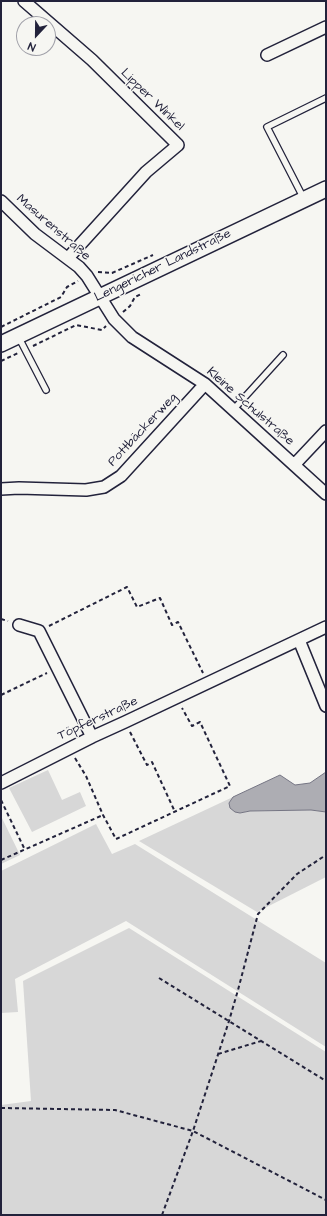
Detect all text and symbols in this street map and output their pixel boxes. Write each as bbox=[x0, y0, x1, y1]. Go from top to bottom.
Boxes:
north arrow bbox=[16, 16, 56, 56]
text: N bbox=[26, 38, 38, 55]
street label: Lipper Winkel bbox=[117, 66, 187, 134]
street label: Masurenstraße bbox=[13, 192, 93, 264]
street label: Lengericher Landstraße bbox=[92, 226, 234, 306]
street label: Kleine Schulstraße bbox=[203, 365, 297, 449]
street label: Pottbäckerweg bbox=[105, 390, 181, 470]
street label: Töpferstraße bbox=[56, 694, 140, 744]

